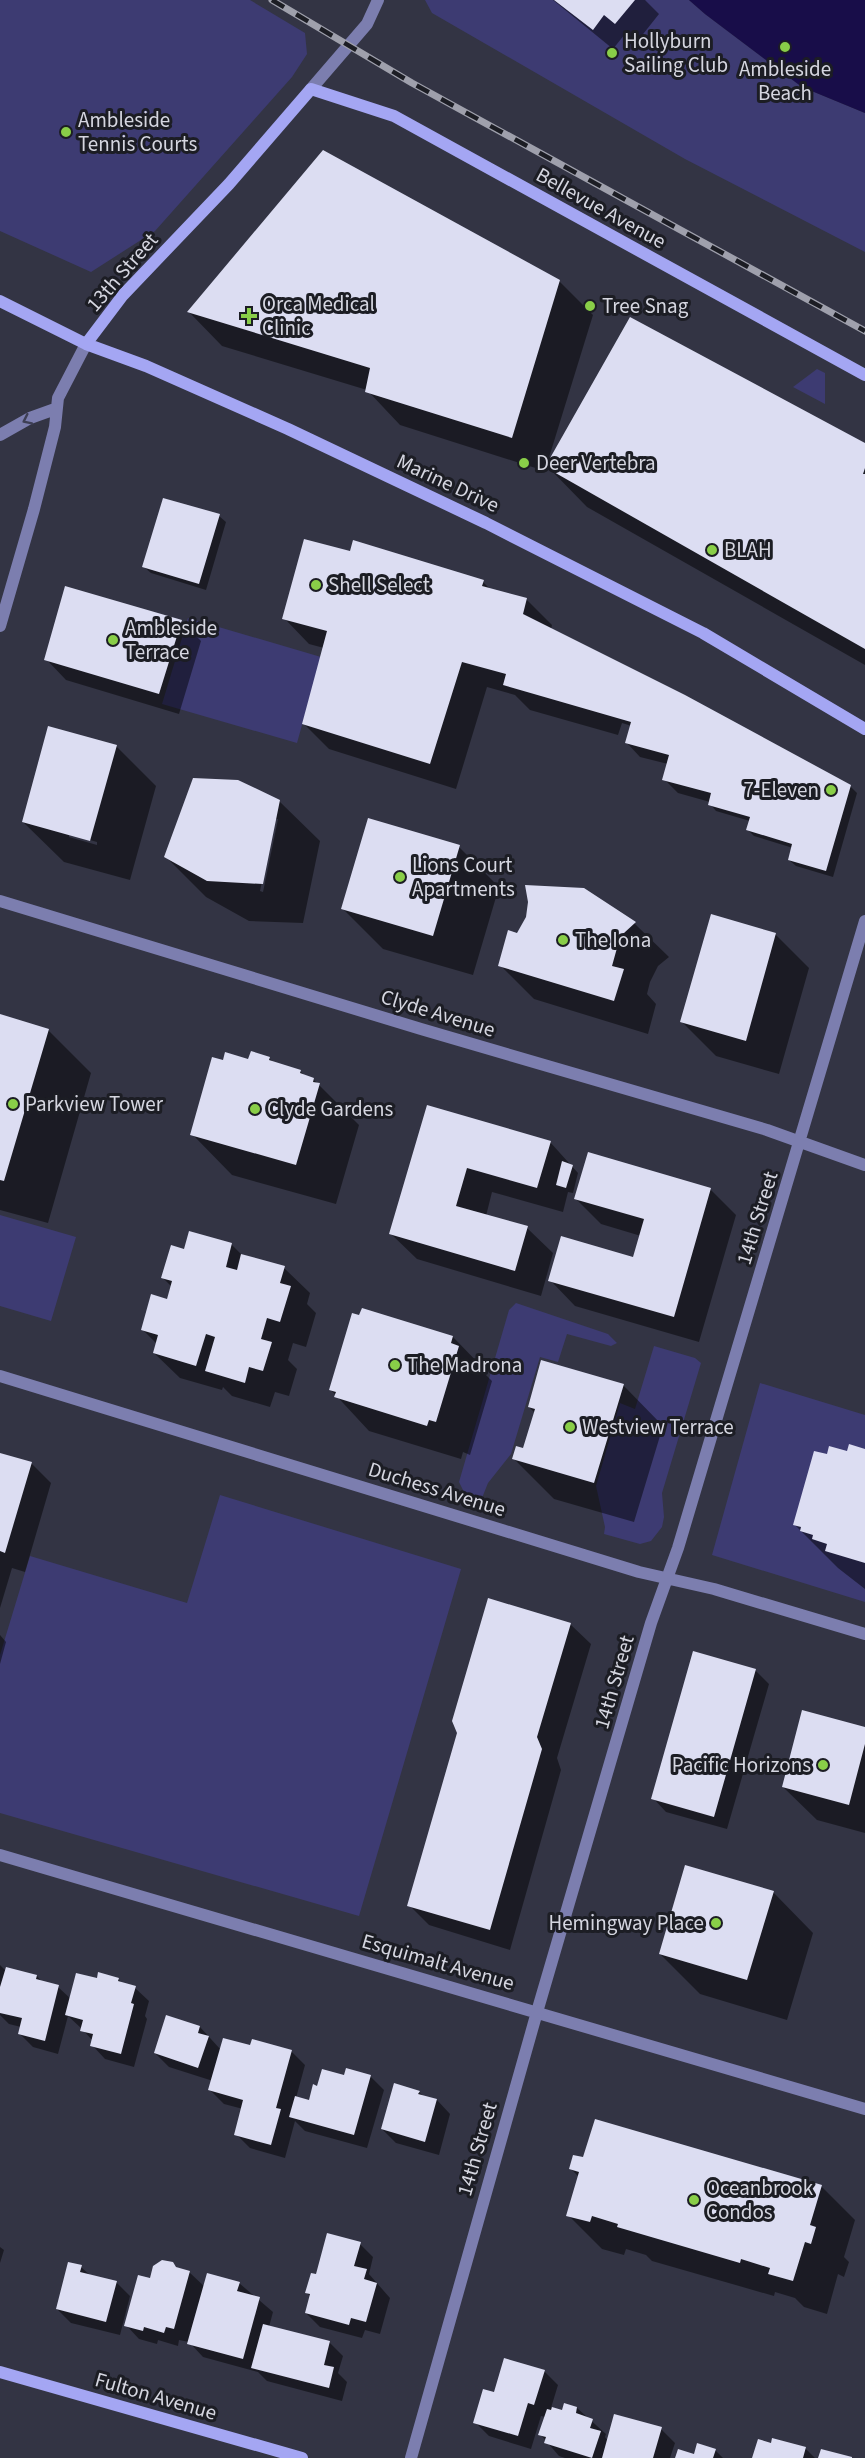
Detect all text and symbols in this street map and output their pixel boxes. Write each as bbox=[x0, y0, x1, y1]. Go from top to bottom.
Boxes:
place label: Hollyburn Sailing Club bbox=[624, 26, 728, 80]
marker: Ambleside Beach bbox=[778, 40, 792, 54]
marker: Hollyburn Sailing Club bbox=[605, 46, 619, 60]
place label: Ambleside Beach bbox=[739, 54, 831, 108]
place label: Ambleside Tennis Courts bbox=[78, 105, 197, 159]
marker: Ambleside Tennis Courts bbox=[59, 125, 73, 139]
street label: Bellevue Avenue bbox=[531, 160, 671, 256]
street label: 13th Street bbox=[79, 226, 165, 318]
place label: Orca Medical Clinic bbox=[262, 289, 375, 343]
place label: Tree Snag bbox=[602, 291, 689, 321]
marker: Tree Snag bbox=[583, 299, 597, 313]
marker: Orca Medical Clinic bbox=[240, 307, 258, 325]
one-way arrow bbox=[22, 413, 33, 425]
street label: Marine Drive bbox=[392, 446, 504, 520]
place label: Deer Vertebra bbox=[536, 448, 656, 478]
marker: Deer Vertebra bbox=[517, 456, 531, 470]
place label: BLAH bbox=[724, 535, 772, 565]
marker: BLAH bbox=[705, 543, 719, 557]
place label: Shell Select bbox=[328, 570, 430, 600]
marker: Shell Select bbox=[309, 578, 323, 592]
place label: Ambleside Terrace bbox=[125, 613, 217, 667]
marker: Ambleside Terrace bbox=[106, 633, 120, 647]
place label: 7-Eleven bbox=[743, 775, 819, 805]
marker: 7-Eleven bbox=[824, 783, 838, 797]
place label: Lions Court Apartments bbox=[412, 850, 515, 904]
marker: Lions Court Apartments bbox=[393, 870, 407, 884]
place label: The Iona bbox=[575, 925, 651, 955]
marker: The Iona bbox=[556, 933, 570, 947]
street label: Clyde Avenue bbox=[377, 981, 499, 1045]
place label: Parkview Tower bbox=[25, 1089, 164, 1119]
place label: Clyde Gardens bbox=[267, 1094, 394, 1124]
marker: Parkview Tower bbox=[6, 1097, 20, 1111]
marker: Clyde Gardens bbox=[248, 1102, 262, 1116]
street label: 14th Street bbox=[729, 1168, 785, 1268]
place label: The Madrona bbox=[407, 1350, 522, 1380]
marker: The Madrona bbox=[388, 1358, 402, 1372]
place label: Westview Terrace bbox=[582, 1412, 734, 1442]
marker: Westview Terrace bbox=[563, 1420, 577, 1434]
street label: Duchess Avenue bbox=[365, 1454, 509, 1524]
street label: 14th Street bbox=[586, 1632, 642, 1732]
place label: Pacific Horizons bbox=[672, 1750, 811, 1780]
marker: Pacific Horizons bbox=[816, 1758, 830, 1772]
place label: Hemingway Place bbox=[548, 1908, 704, 1938]
marker: Hemingway Place bbox=[709, 1916, 723, 1930]
street label: Esquimalt Avenue bbox=[358, 1926, 518, 1998]
street label: 14th Street bbox=[449, 2099, 505, 2199]
place label: Oceanbrook Condos bbox=[706, 2173, 814, 2227]
marker: Oceanbrook Condos bbox=[687, 2193, 701, 2207]
street label: Fulton Avenue bbox=[92, 2364, 220, 2428]

